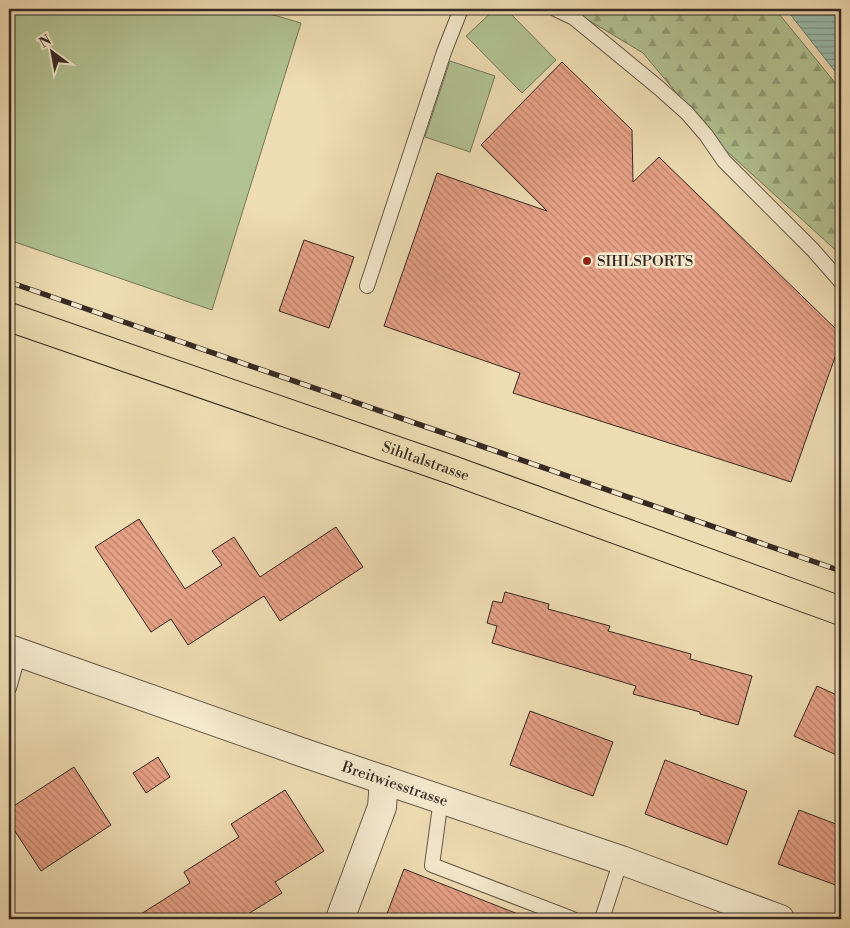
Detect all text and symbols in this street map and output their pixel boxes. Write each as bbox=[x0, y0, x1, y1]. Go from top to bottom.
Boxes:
north arrow bbox=[28, 28, 78, 78]
text: N bbox=[36, 31, 55, 52]
place label: SIHLSPORTS bbox=[597, 252, 693, 271]
marker: SIHLSPORTS bbox=[581, 255, 593, 267]
street label: Sihltalstrasse bbox=[379, 438, 472, 486]
street label: Breitwiesstrasse bbox=[339, 757, 451, 811]

